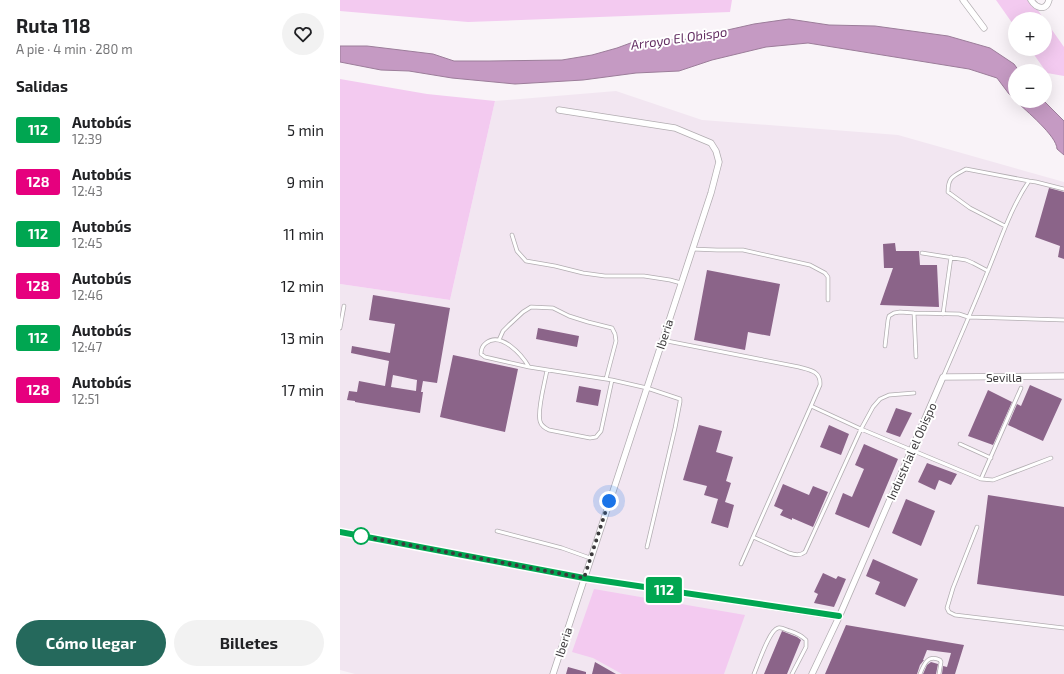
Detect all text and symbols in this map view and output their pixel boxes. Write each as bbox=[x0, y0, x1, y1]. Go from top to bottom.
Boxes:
map controls bbox=[1008, 12, 1052, 108]
button: + bbox=[1008, 12, 1052, 56]
button: heart bbox=[282, 13, 324, 55]
text: Ruta 118 bbox=[16, 14, 91, 37]
water label: Arroyo El Obispo bbox=[629, 23, 728, 53]
text: A pie · 4 min · 280 m bbox=[16, 41, 133, 57]
button: − bbox=[1008, 64, 1052, 108]
text: Salidas bbox=[16, 77, 68, 95]
text: Autobús bbox=[72, 113, 131, 131]
text: 112 bbox=[28, 121, 48, 138]
text: 5 min bbox=[287, 121, 324, 139]
text: 12:39 bbox=[72, 131, 102, 147]
text: Autobús bbox=[72, 165, 131, 183]
text: 128 bbox=[27, 173, 49, 190]
text: 9 min bbox=[286, 173, 324, 191]
text: 12:43 bbox=[72, 183, 103, 199]
text: Autobús bbox=[72, 217, 131, 235]
text: 112 bbox=[28, 225, 48, 242]
text: 11 min bbox=[283, 225, 324, 243]
text: 12:45 bbox=[72, 235, 103, 251]
text: Autobús bbox=[72, 269, 131, 287]
text: 128 bbox=[27, 277, 49, 294]
text: 12 min bbox=[281, 277, 324, 295]
text: 12:46 bbox=[72, 287, 103, 303]
street label: Iberia bbox=[653, 317, 675, 351]
text: Autobús bbox=[72, 321, 131, 339]
text: 112 bbox=[28, 329, 48, 346]
text: 13 min bbox=[281, 329, 324, 347]
text: 12:47 bbox=[72, 339, 102, 355]
street label: Sevilla bbox=[986, 370, 1022, 384]
text: Autobús bbox=[72, 373, 131, 391]
text: 128 bbox=[27, 381, 49, 398]
text: 17 min bbox=[281, 381, 324, 399]
text: 12:51 bbox=[72, 391, 100, 407]
street label: Industrial el Obispo bbox=[883, 400, 939, 502]
your location bbox=[599, 491, 619, 511]
unlabelled marker bbox=[352, 527, 370, 545]
line badge: 112 bbox=[641, 577, 687, 603]
text: 112 bbox=[654, 581, 674, 598]
button: Cómo llegar bbox=[16, 620, 166, 666]
button: Billetes bbox=[174, 620, 324, 666]
street label: Iberia bbox=[552, 625, 574, 659]

